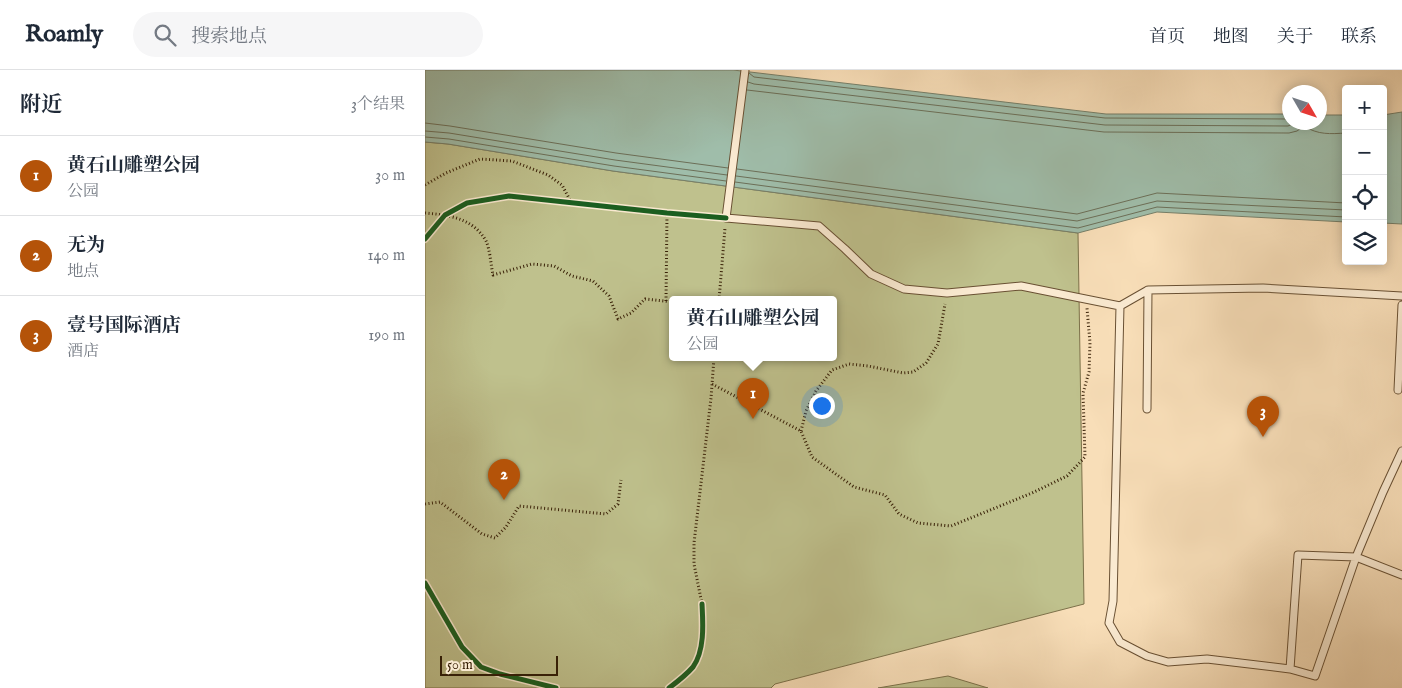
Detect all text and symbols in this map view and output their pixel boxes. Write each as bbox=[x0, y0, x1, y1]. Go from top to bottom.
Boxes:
search box bbox=[133, 12, 483, 57]
text: Roamly bbox=[25, 19, 103, 50]
icon: search bbox=[151, 21, 179, 49]
text: 搜索地点 bbox=[191, 25, 267, 49]
text: 首页 bbox=[1149, 26, 1185, 49]
text: 地图 bbox=[1213, 26, 1249, 49]
text: 关于 bbox=[1277, 26, 1313, 49]
text: 联系 bbox=[1341, 26, 1377, 49]
north arrow bbox=[1282, 85, 1327, 130]
map controls bbox=[1342, 85, 1387, 265]
button: + bbox=[1342, 85, 1387, 130]
text: 附近 bbox=[20, 92, 62, 119]
text: 3个结果 bbox=[351, 95, 405, 115]
button: − bbox=[1342, 130, 1387, 175]
text: 黄石山雕塑公园 bbox=[67, 154, 200, 178]
text: 1 bbox=[33, 166, 39, 186]
text: 30 m bbox=[375, 166, 405, 186]
button: locate bbox=[1342, 175, 1387, 220]
text: 公园 bbox=[67, 182, 99, 202]
button: layers bbox=[1342, 220, 1387, 265]
text: 无为 bbox=[67, 234, 105, 258]
text: 2 bbox=[32, 246, 40, 266]
text: 140 m bbox=[367, 246, 405, 266]
text: 地点 bbox=[67, 262, 99, 282]
popup bbox=[669, 296, 837, 361]
text: 黄石山雕塑公园 bbox=[686, 307, 820, 331]
text: 壹号国际酒店 bbox=[67, 314, 181, 338]
text: 3 bbox=[33, 326, 39, 346]
text: 190 m bbox=[368, 326, 405, 346]
text: 公园 bbox=[686, 335, 719, 355]
text: 酒店 bbox=[67, 342, 99, 362]
pin: 1 bbox=[737, 378, 769, 419]
your location bbox=[809, 393, 835, 419]
pin: 3 bbox=[1247, 396, 1279, 437]
pin: 2 bbox=[488, 459, 520, 500]
scale bar bbox=[440, 653, 557, 676]
text: 50 m bbox=[447, 656, 473, 674]

